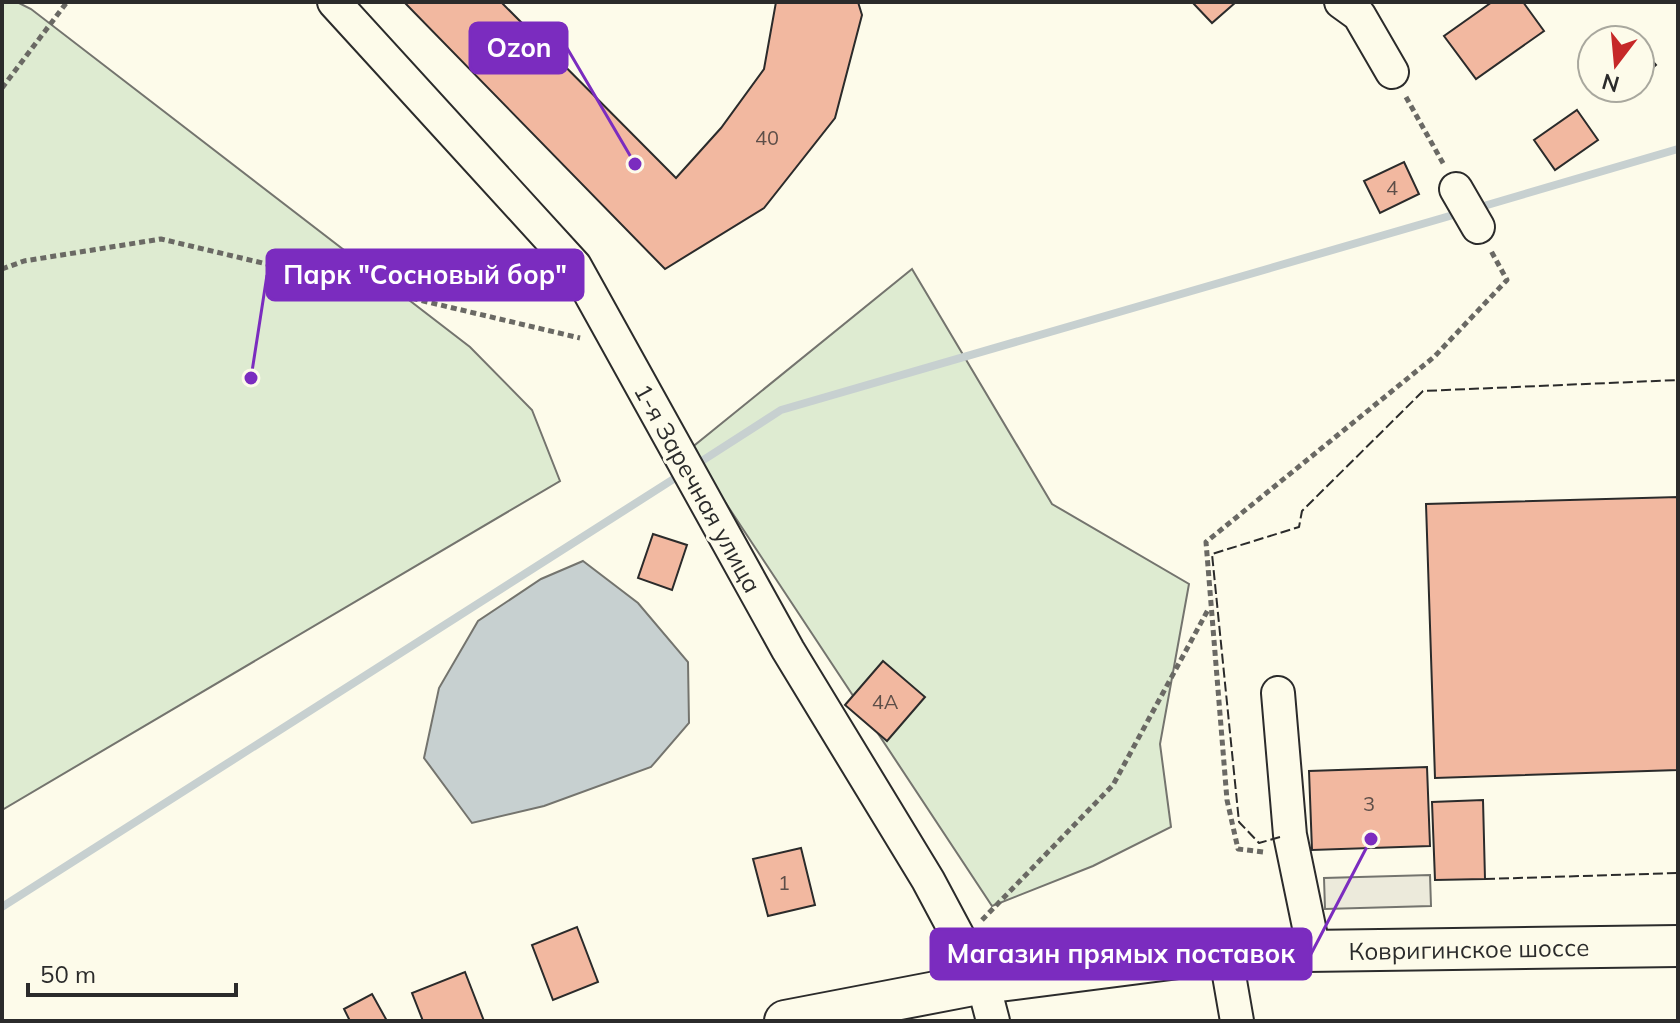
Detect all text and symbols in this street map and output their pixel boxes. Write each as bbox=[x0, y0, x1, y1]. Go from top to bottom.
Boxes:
callout: Ozon bbox=[470, 23, 567, 73]
north arrow bbox=[1576, 24, 1656, 104]
text: Ozon bbox=[487, 31, 551, 64]
text: N bbox=[1599, 67, 1622, 99]
house number: 40 bbox=[755, 125, 779, 150]
house number: 4 bbox=[1386, 175, 1398, 200]
callout: Парк "Сосновый бор" bbox=[267, 250, 583, 300]
text: Парк "Сосновый бор" bbox=[283, 258, 567, 291]
street label: 1-я Заречная улица bbox=[628, 378, 768, 598]
house number: 4А bbox=[872, 689, 899, 714]
house number: 3 bbox=[1363, 791, 1375, 816]
house number: 1 bbox=[778, 870, 790, 895]
callout: Магазин прямых поставок bbox=[931, 929, 1311, 979]
street label: Ковригинское шоссе bbox=[1348, 932, 1590, 966]
text: Магазин прямых поставок bbox=[947, 937, 1295, 970]
scale bar bbox=[28, 947, 236, 997]
text: 50 m bbox=[40, 959, 96, 989]

